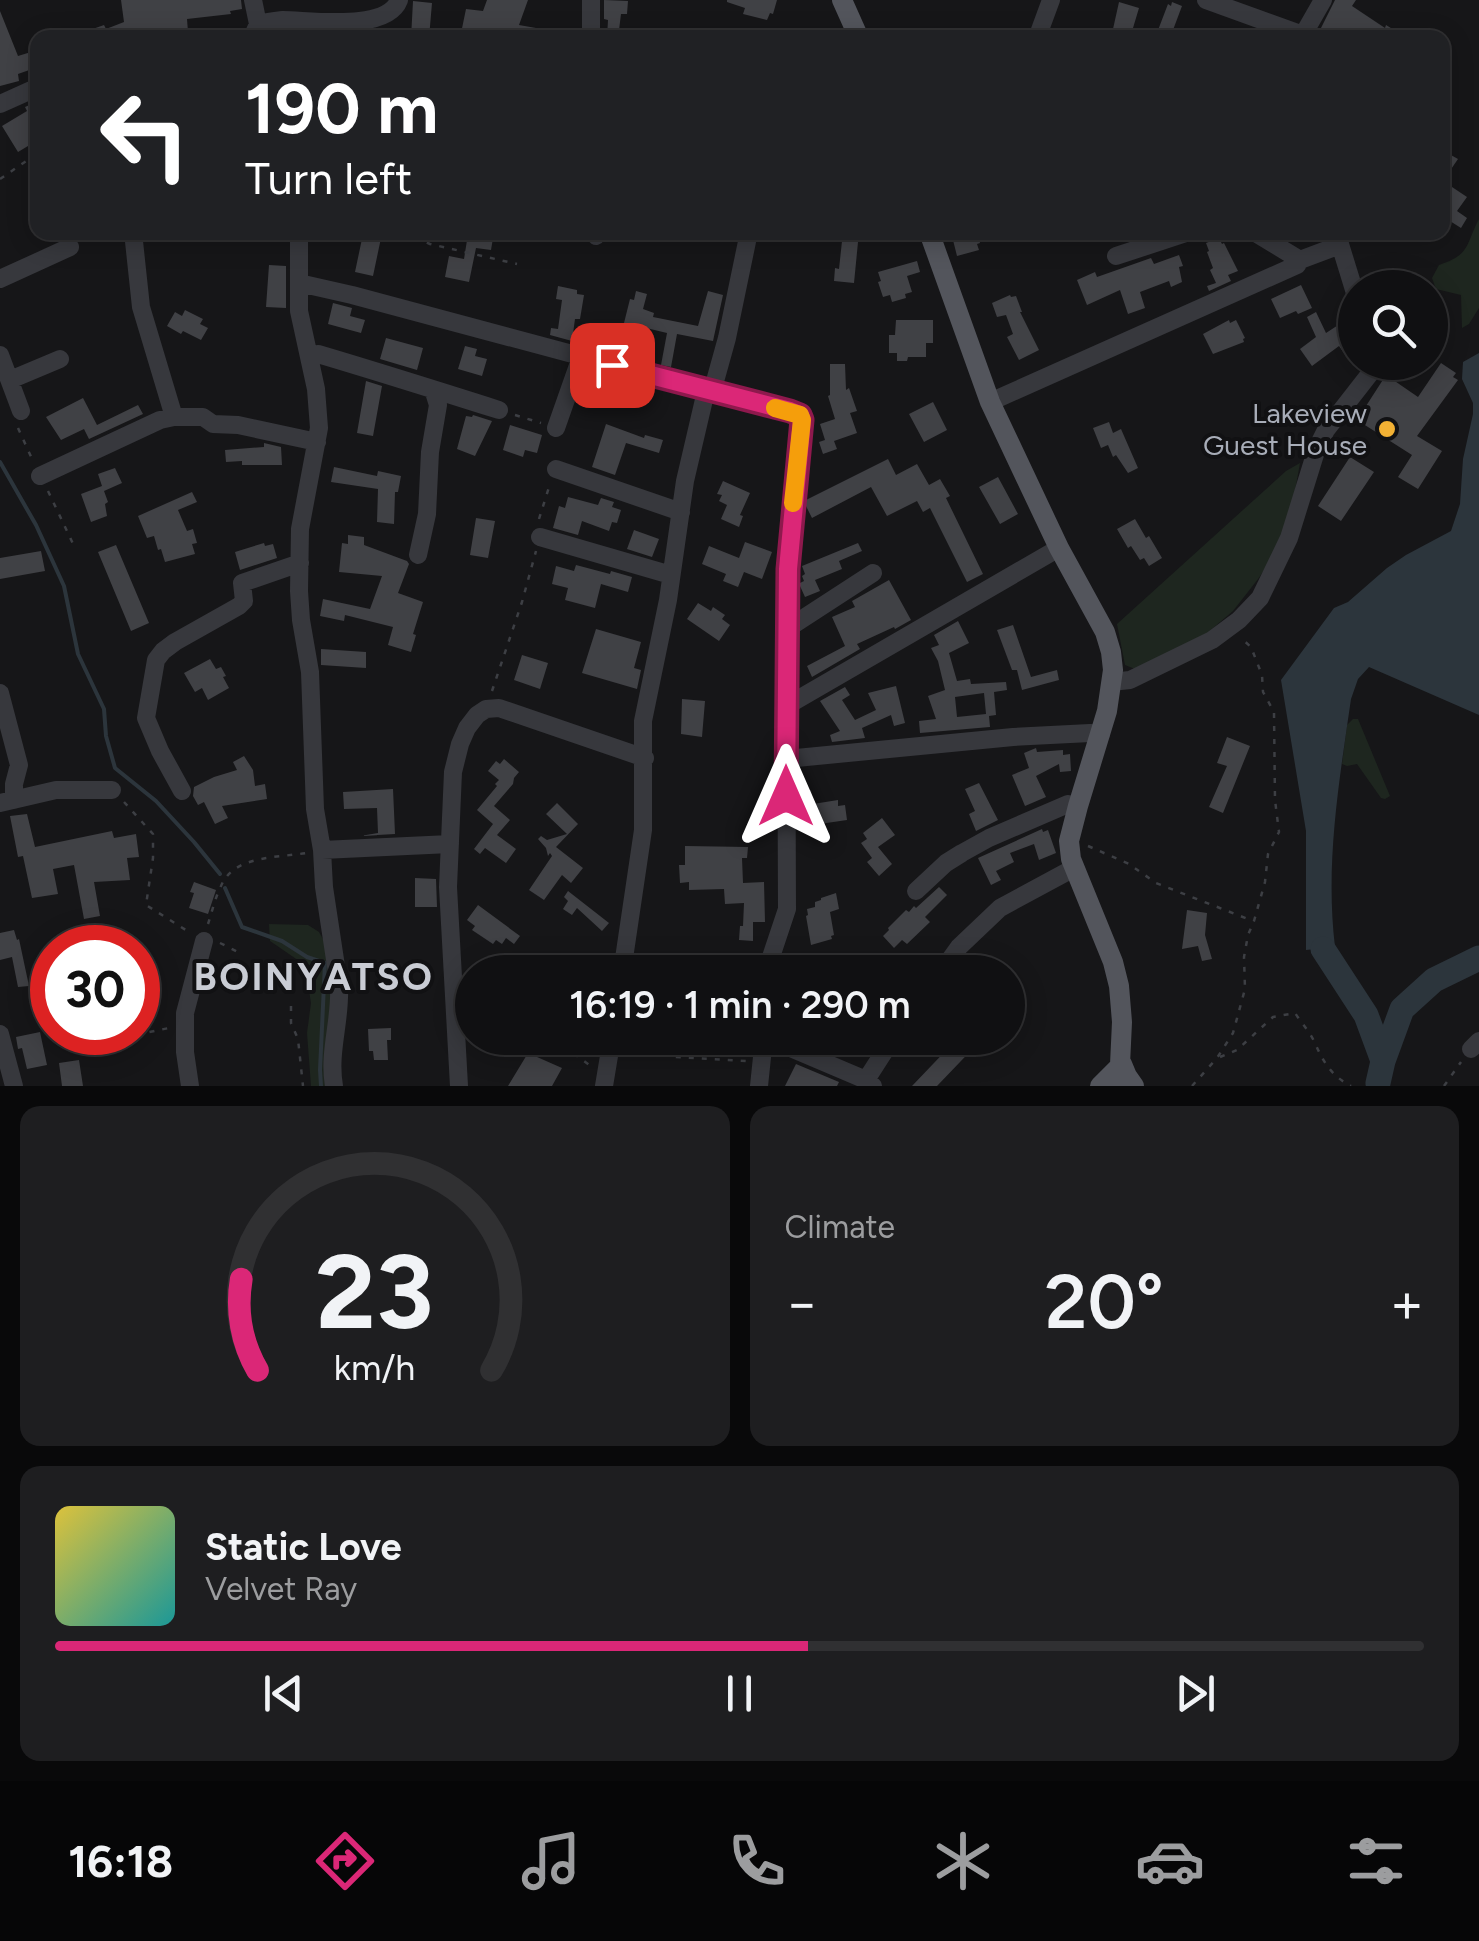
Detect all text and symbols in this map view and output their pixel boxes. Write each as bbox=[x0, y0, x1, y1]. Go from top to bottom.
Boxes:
text: 190 m bbox=[245, 66, 438, 151]
icon: left bbox=[80, 70, 210, 200]
text: Turn left bbox=[245, 151, 412, 205]
map controls bbox=[1338, 270, 1448, 380]
button: search bbox=[1338, 270, 1448, 380]
pin bbox=[570, 323, 655, 408]
icon: arrive bbox=[585, 338, 640, 393]
place label: Lakeview Guest House bbox=[1203, 396, 1367, 462]
marker: Lakeview Guest House bbox=[1376, 418, 1398, 440]
position arrow bbox=[734, 744, 838, 848]
speed limit sign: 30 bbox=[30, 925, 160, 1055]
district label: BOINYATSO bbox=[193, 954, 435, 1000]
text: 16:19 · 1 min · 290 m bbox=[569, 982, 911, 1028]
text: Climate bbox=[785, 1208, 895, 1246]
text: 23 bbox=[316, 1229, 434, 1354]
text: 20° bbox=[1045, 1257, 1164, 1347]
text: − bbox=[785, 1270, 819, 1336]
text: + bbox=[1390, 1270, 1424, 1336]
text: km/h bbox=[334, 1346, 416, 1389]
text: Static Love bbox=[205, 1524, 402, 1570]
text: Velvet Ray bbox=[205, 1570, 357, 1608]
icon: previous bbox=[256, 1666, 311, 1721]
icon: pause bbox=[712, 1666, 767, 1721]
icon: next bbox=[1168, 1666, 1223, 1721]
icon: directions bbox=[310, 1826, 380, 1896]
icon: music bbox=[516, 1826, 586, 1896]
icon: phone bbox=[722, 1826, 792, 1896]
icon: climate bbox=[928, 1826, 998, 1896]
icon: car bbox=[1135, 1826, 1205, 1896]
icon: filters bbox=[1341, 1826, 1411, 1896]
text: 16:18 bbox=[68, 1834, 173, 1888]

